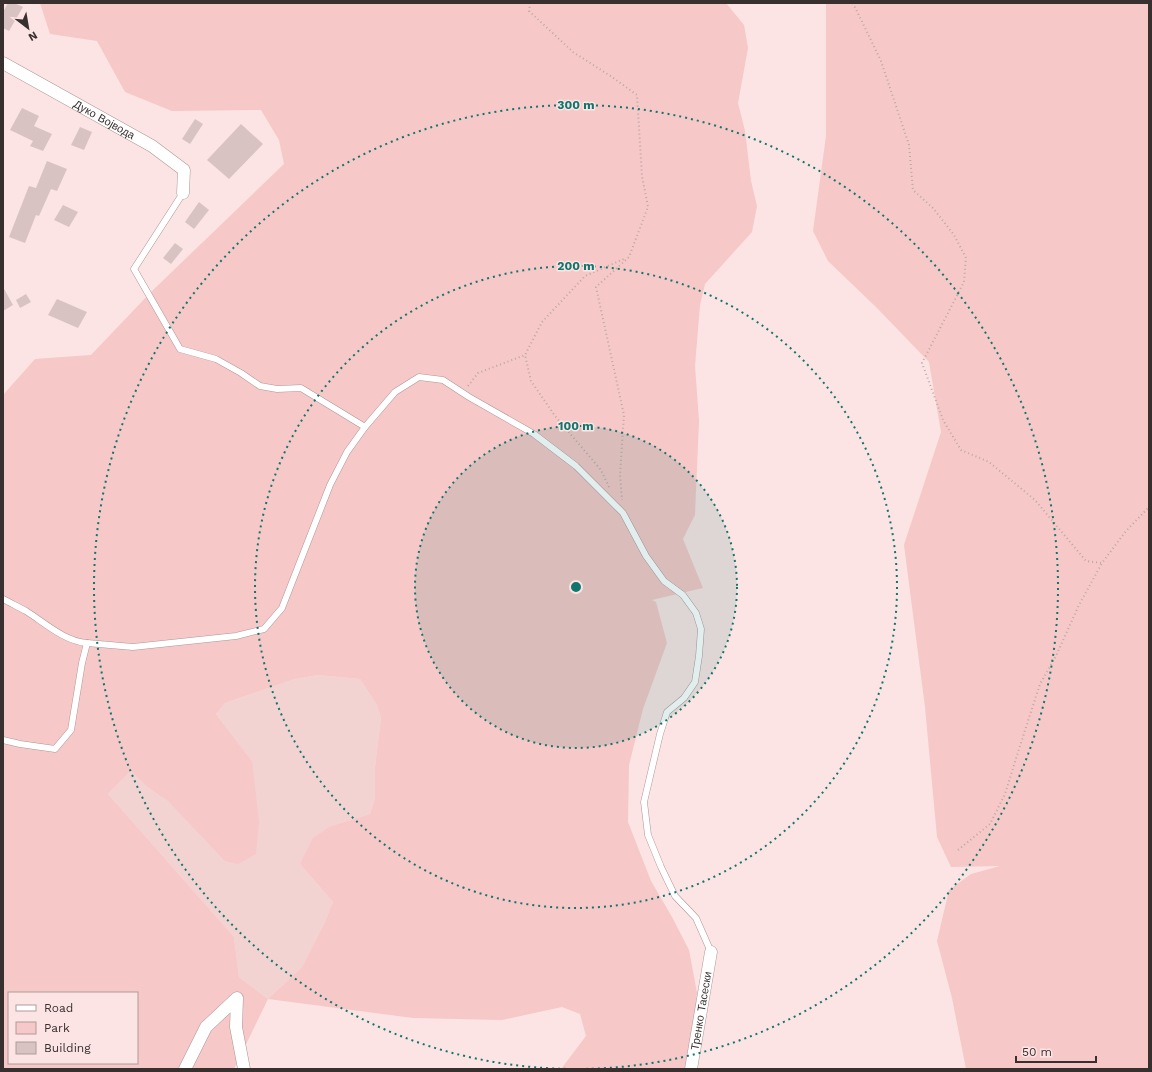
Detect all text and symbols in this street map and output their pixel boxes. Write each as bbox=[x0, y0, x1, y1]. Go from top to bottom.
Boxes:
north arrow bbox=[8, 8, 48, 48]
text: N bbox=[26, 28, 40, 44]
street label: Дуко Војвода bbox=[71, 98, 138, 143]
text: 300 m bbox=[557, 98, 595, 112]
text: 200 m bbox=[557, 259, 595, 273]
text: 100 m bbox=[558, 419, 594, 433]
centre of rings bbox=[569, 580, 583, 594]
street label: Тренко Тасески bbox=[688, 971, 715, 1051]
legend bbox=[8, 992, 138, 1064]
text: Road bbox=[44, 1001, 73, 1015]
text: Park bbox=[44, 1021, 70, 1035]
scale bar bbox=[1016, 1038, 1096, 1064]
text: Building bbox=[44, 1041, 91, 1055]
text: 50 m bbox=[1022, 1045, 1052, 1059]

